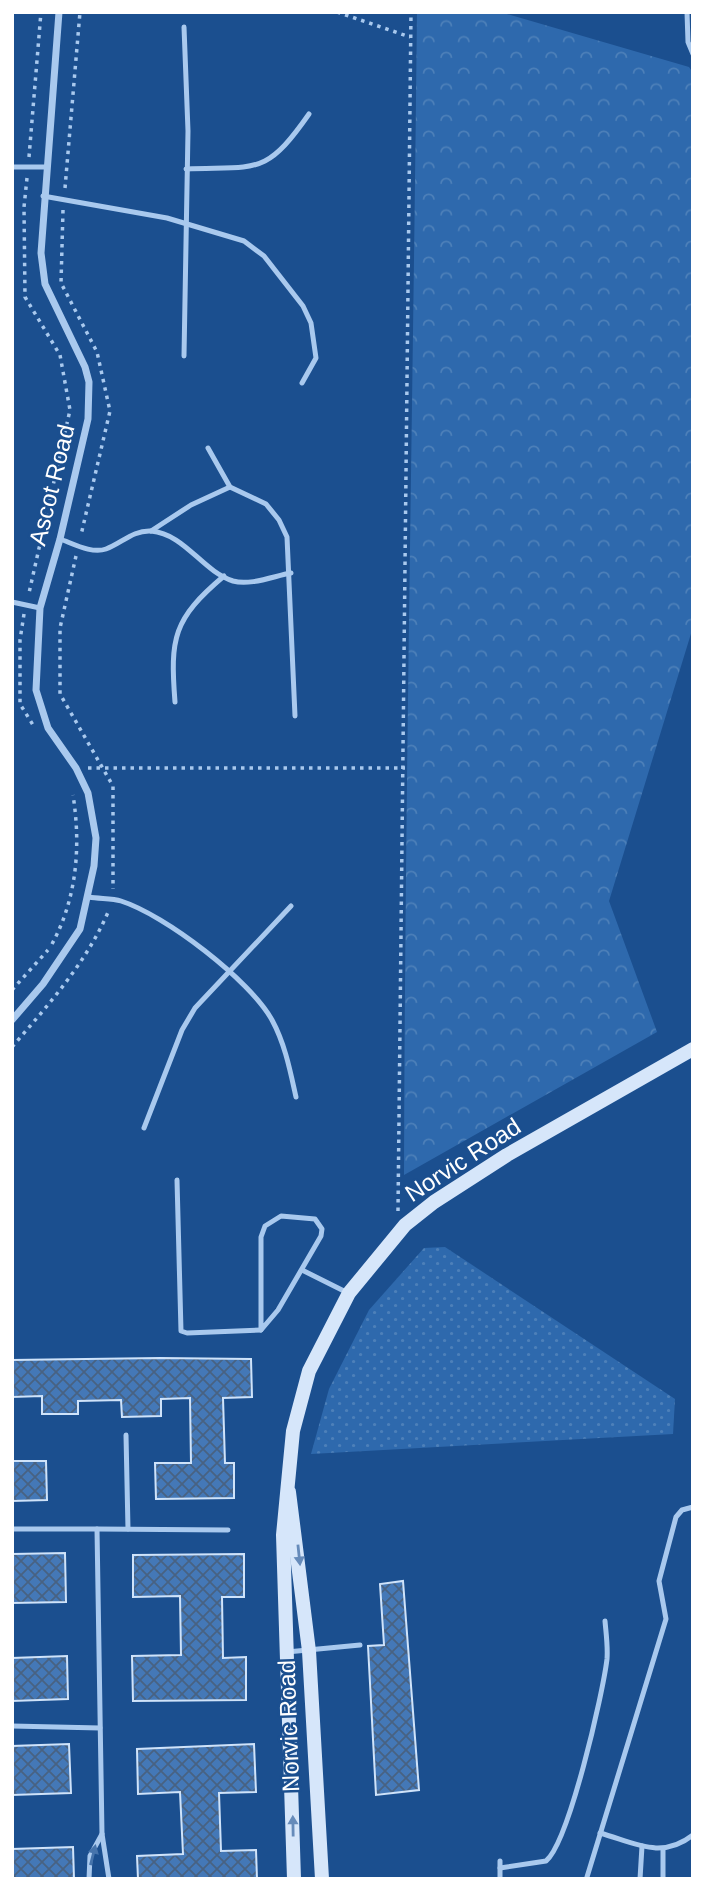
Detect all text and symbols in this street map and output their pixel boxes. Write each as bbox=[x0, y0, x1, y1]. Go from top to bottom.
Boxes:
street label: Ascot Road bbox=[23, 421, 80, 548]
street label: Norvic Road bbox=[400, 1112, 525, 1207]
one-way arrow bbox=[294, 1544, 305, 1566]
street label: Norvic Road bbox=[273, 1660, 304, 1792]
one-way arrow bbox=[288, 1815, 299, 1837]
one-way arrow bbox=[88, 1844, 99, 1866]

